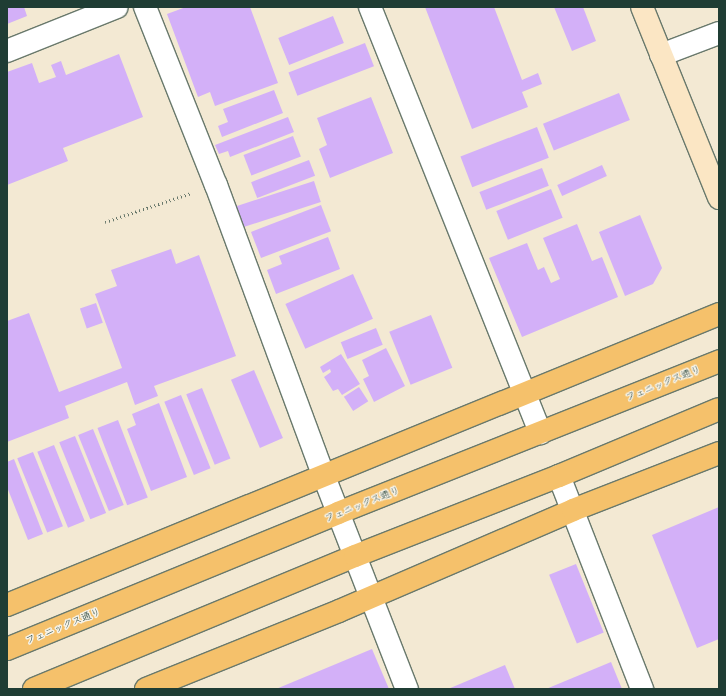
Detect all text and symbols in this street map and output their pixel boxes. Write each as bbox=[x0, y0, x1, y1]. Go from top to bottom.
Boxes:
street label: フェニックス通り bbox=[624, 362, 702, 404]
street label: フェニックス通り bbox=[323, 483, 401, 525]
street label: フェニックス通り bbox=[24, 605, 102, 647]

